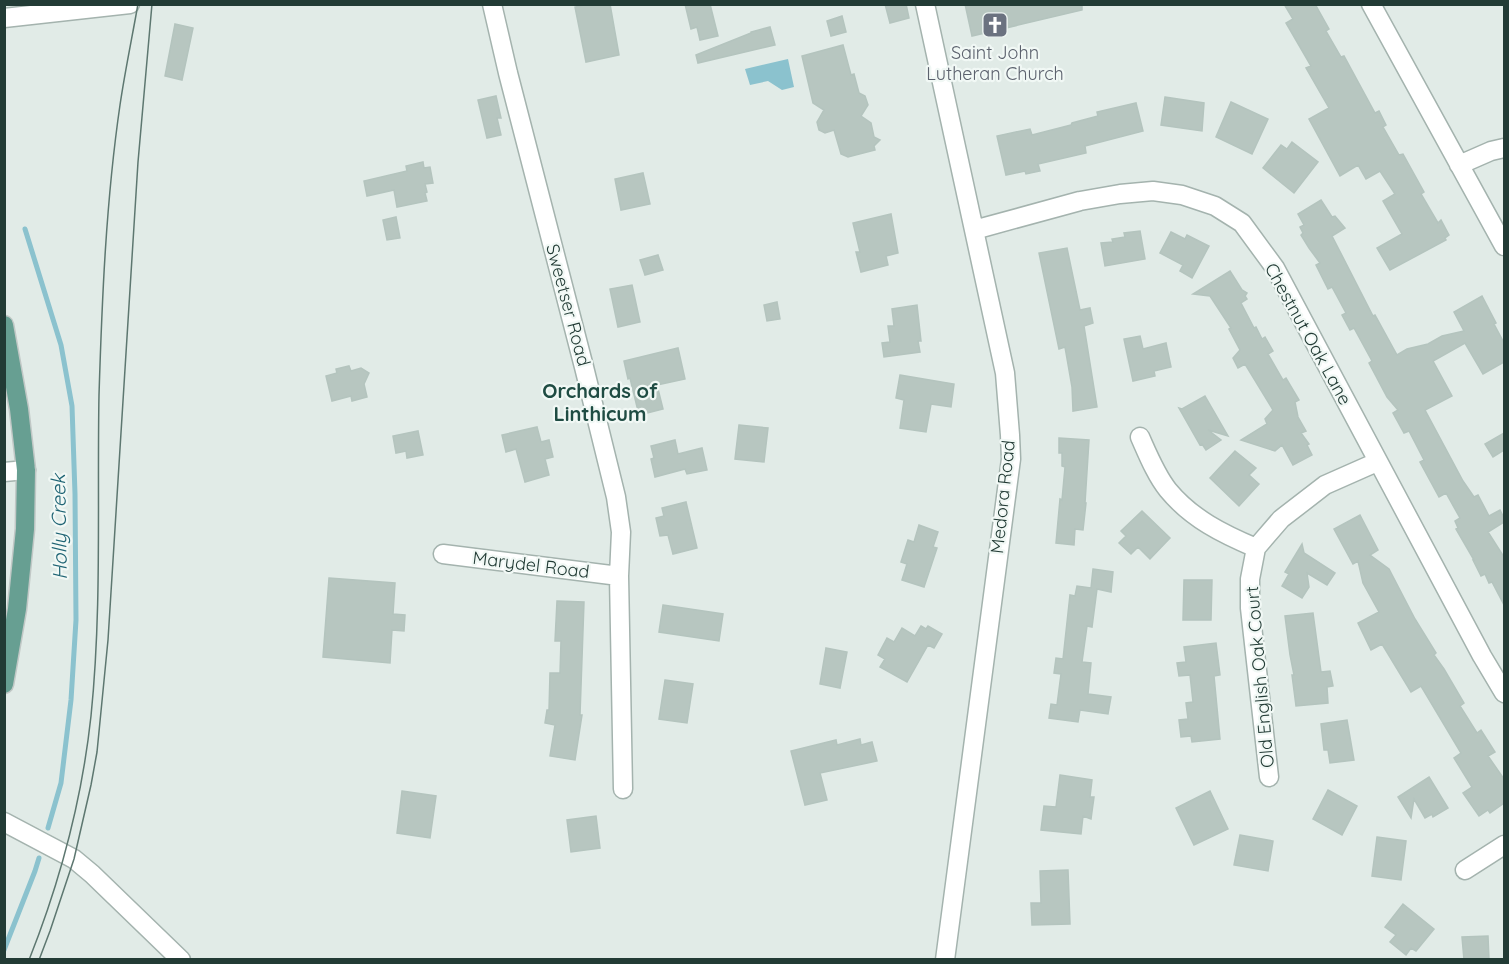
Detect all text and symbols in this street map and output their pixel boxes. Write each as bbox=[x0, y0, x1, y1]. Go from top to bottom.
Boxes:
church icon: Saint John Lutheran Church bbox=[980, 10, 1010, 40]
place label: Saint John Lutheran Church bbox=[926, 41, 1064, 85]
street label: Sweetser Road bbox=[541, 241, 596, 368]
street label: Chestnut Oak Lane bbox=[1260, 259, 1357, 409]
district label: Orchards of Linthicum bbox=[542, 378, 658, 426]
street label: Medora Road bbox=[985, 439, 1020, 555]
water label: Holly Creek bbox=[45, 472, 72, 580]
street label: Marydel Road bbox=[471, 546, 591, 583]
street label: Old English Oak Court bbox=[1240, 585, 1279, 769]

